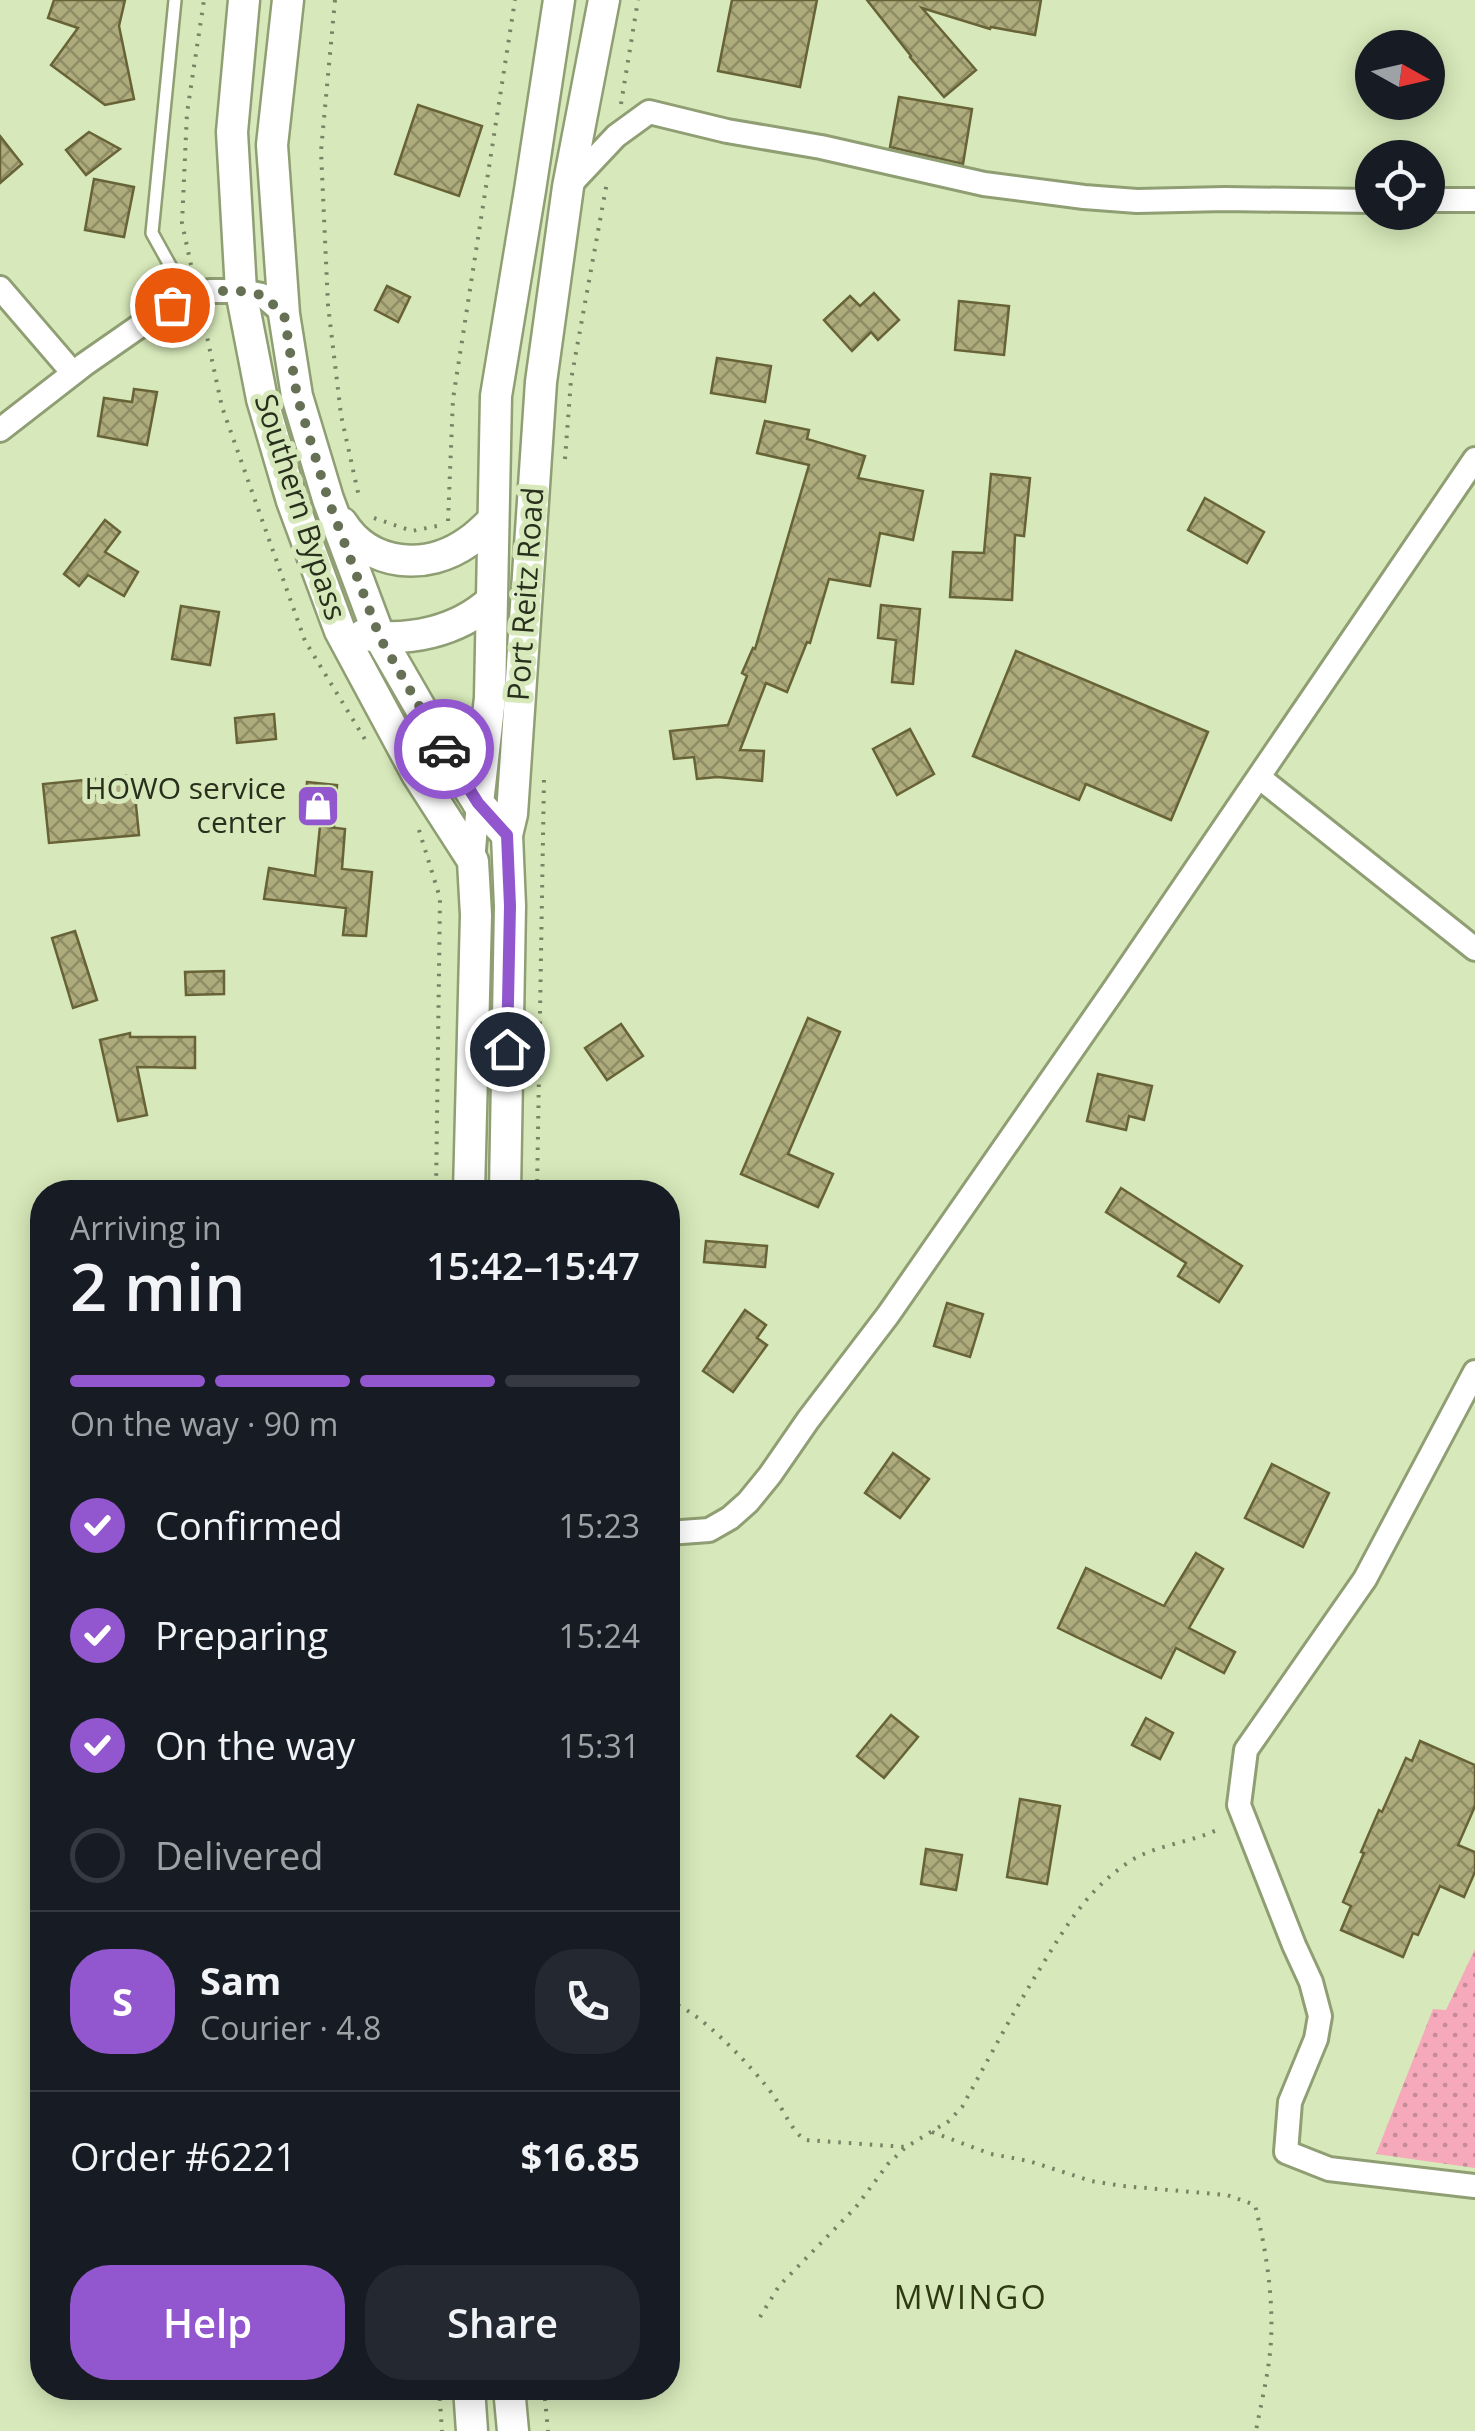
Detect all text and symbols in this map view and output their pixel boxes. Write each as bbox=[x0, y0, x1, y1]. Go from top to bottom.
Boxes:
north arrow bbox=[1355, 30, 1445, 120]
map controls bbox=[1355, 30, 1445, 230]
button: locate bbox=[1355, 140, 1445, 230]
pin bbox=[130, 263, 215, 348]
icon: bag bbox=[145, 278, 200, 333]
street label: Southern Bypass bbox=[246, 388, 357, 625]
street label: Port Reitz Road bbox=[497, 486, 552, 702]
courier bbox=[394, 699, 494, 799]
icon: car bbox=[417, 722, 472, 777]
place label: HOWO service center bbox=[85, 767, 286, 842]
shop icon: HOWO service center bbox=[295, 783, 341, 829]
pin bbox=[465, 1007, 550, 1092]
icon: home bbox=[480, 1022, 535, 1077]
text: Arriving in bbox=[70, 1206, 222, 1249]
text: 15:42–15:47 bbox=[426, 1239, 640, 1291]
text: 2 min bbox=[70, 1242, 245, 1330]
text: On the way · 90 m bbox=[70, 1402, 338, 1445]
icon: check bbox=[70, 1498, 125, 1553]
text: Confirmed bbox=[155, 1499, 343, 1551]
text: 15:23 bbox=[558, 1504, 640, 1547]
icon: check bbox=[70, 1608, 125, 1663]
text: Preparing bbox=[155, 1609, 328, 1661]
text: 15:24 bbox=[558, 1614, 640, 1657]
icon: check bbox=[70, 1718, 125, 1773]
text: On the way bbox=[155, 1719, 355, 1771]
text: 15:31 bbox=[558, 1724, 640, 1767]
text: Delivered bbox=[155, 1829, 324, 1881]
button: phone bbox=[535, 1949, 640, 2054]
text: Sam bbox=[200, 1954, 281, 2006]
text: S bbox=[112, 1975, 133, 2027]
text: Courier · 4.8 bbox=[200, 2006, 381, 2049]
text: Order #6221 bbox=[70, 2130, 297, 2182]
text: $16.85 bbox=[521, 2130, 640, 2182]
button: Help bbox=[70, 2265, 345, 2380]
button: Share bbox=[365, 2265, 640, 2380]
district label: MWINGO bbox=[894, 2275, 1048, 2318]

